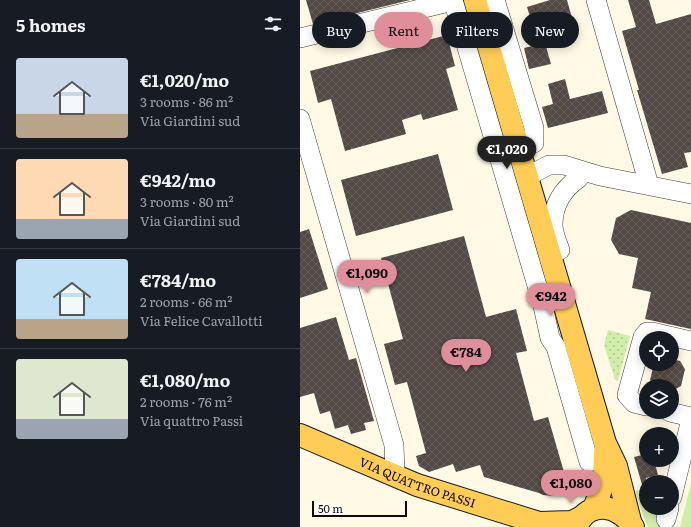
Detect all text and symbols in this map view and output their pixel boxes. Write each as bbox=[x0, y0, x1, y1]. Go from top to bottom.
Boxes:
text: 5 homes bbox=[16, 12, 86, 37]
chip: Buy bbox=[312, 12, 366, 48]
chip: Rent bbox=[374, 12, 433, 48]
chip: Filters bbox=[441, 12, 513, 48]
chip: New bbox=[521, 12, 579, 48]
icon: filters bbox=[262, 13, 284, 35]
text: €1,020/mo bbox=[140, 67, 229, 92]
icon: home bbox=[48, 74, 96, 122]
text: 3 rooms · 86 m² bbox=[140, 92, 233, 111]
text: Via Giardini sud bbox=[140, 111, 240, 130]
pin: €1,020 bbox=[474, 136, 540, 170]
text: €1,020 bbox=[486, 139, 528, 158]
text: €942/mo bbox=[140, 167, 216, 192]
icon: home bbox=[48, 175, 96, 223]
text: 3 rooms · 80 m² bbox=[140, 192, 234, 211]
text: Via Giardini sud bbox=[140, 211, 240, 230]
pin: €1,090 bbox=[334, 260, 400, 294]
text: €1,090 bbox=[346, 263, 388, 282]
text: €784/mo bbox=[140, 267, 216, 292]
icon: home bbox=[48, 275, 96, 323]
pin: €942 bbox=[527, 283, 575, 317]
text: €942 bbox=[535, 286, 567, 305]
text: 2 rooms · 66 m² bbox=[140, 292, 233, 311]
text: Via Felice Cavallotti bbox=[140, 311, 263, 330]
map controls bbox=[639, 331, 679, 515]
button: locate bbox=[639, 331, 679, 371]
pin: €784 bbox=[442, 339, 490, 373]
text: €784 bbox=[450, 342, 482, 361]
text: €1,080/mo bbox=[140, 367, 230, 392]
icon: home bbox=[48, 375, 96, 423]
button: layers bbox=[639, 379, 679, 419]
text: 2 rooms · 76 m² bbox=[140, 392, 232, 411]
text: Via quattro Passi bbox=[140, 411, 243, 430]
button: + bbox=[639, 427, 679, 467]
street label: VIA QUATTRO PASSI bbox=[357, 453, 478, 512]
pin: €1,080 bbox=[538, 470, 604, 504]
text: €1,080 bbox=[550, 473, 592, 492]
button: − bbox=[639, 475, 679, 515]
scale bar bbox=[312, 499, 407, 518]
text: 50 m bbox=[318, 500, 343, 516]

